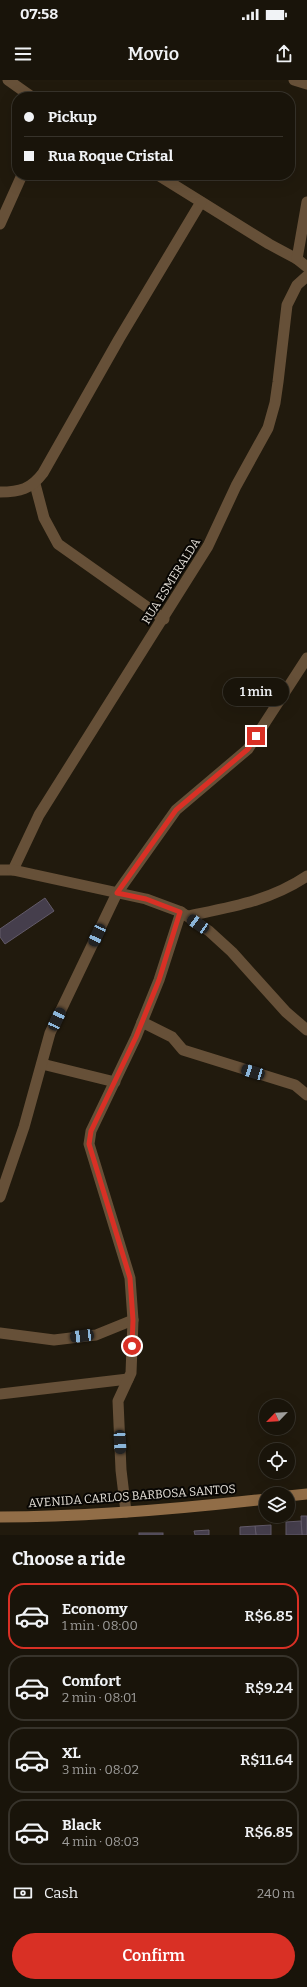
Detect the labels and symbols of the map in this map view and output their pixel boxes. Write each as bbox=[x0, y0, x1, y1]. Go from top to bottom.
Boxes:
street label: RUA ESMERALDA bbox=[139, 535, 203, 627]
callout: 1 min bbox=[223, 678, 289, 706]
route end bbox=[247, 727, 265, 745]
car bbox=[185, 912, 211, 936]
car bbox=[86, 922, 108, 948]
car bbox=[46, 1006, 68, 1032]
car bbox=[240, 1063, 266, 1081]
car bbox=[69, 1329, 95, 1343]
route start bbox=[123, 1337, 141, 1355]
north arrow bbox=[259, 1399, 295, 1435]
car bbox=[113, 1430, 127, 1454]
street label: AVENIDA CARLOS BARBOSA SANTOS bbox=[28, 1482, 236, 1510]

